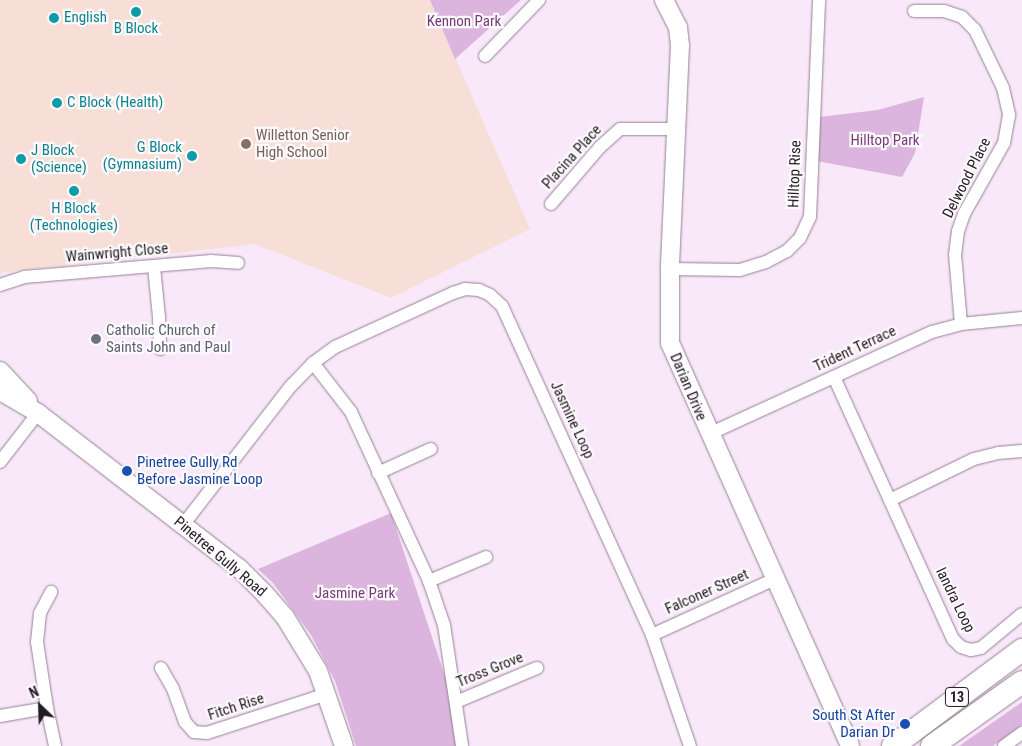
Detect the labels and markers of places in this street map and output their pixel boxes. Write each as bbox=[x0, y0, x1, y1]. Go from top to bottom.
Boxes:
marker: B Block bbox=[130, 6, 142, 18]
place label: English bbox=[64, 9, 107, 27]
marker: English bbox=[48, 12, 60, 24]
place label: B Block bbox=[114, 20, 158, 38]
place label: C Block (Health) bbox=[67, 94, 163, 112]
marker: C Block (Health) bbox=[51, 97, 63, 109]
place label: Willetton Senior High School bbox=[256, 126, 349, 161]
place label: G Block (Gymnasium) bbox=[103, 138, 182, 173]
marker: Willetton Senior High School bbox=[240, 138, 252, 150]
place label: J Block (Science) bbox=[31, 141, 87, 176]
marker: G Block (Gymnasium) bbox=[186, 150, 198, 162]
marker: J Block (Science) bbox=[15, 153, 27, 165]
marker: H Block (Technologies) bbox=[68, 185, 80, 197]
place label: H Block (Technologies) bbox=[30, 199, 118, 234]
place label: Catholic Church of Saints John and Paul bbox=[106, 321, 231, 356]
marker: Catholic Church of Saints John and Paul bbox=[90, 333, 102, 345]
place label: Pinetree Gully Rd Before Jasmine Loop bbox=[137, 453, 263, 488]
marker: Pinetree Gully Rd Before Jasmine Loop bbox=[121, 465, 133, 477]
place label: South St After Darian Dr bbox=[812, 706, 895, 741]
marker: South St After Darian Dr bbox=[899, 718, 911, 730]

